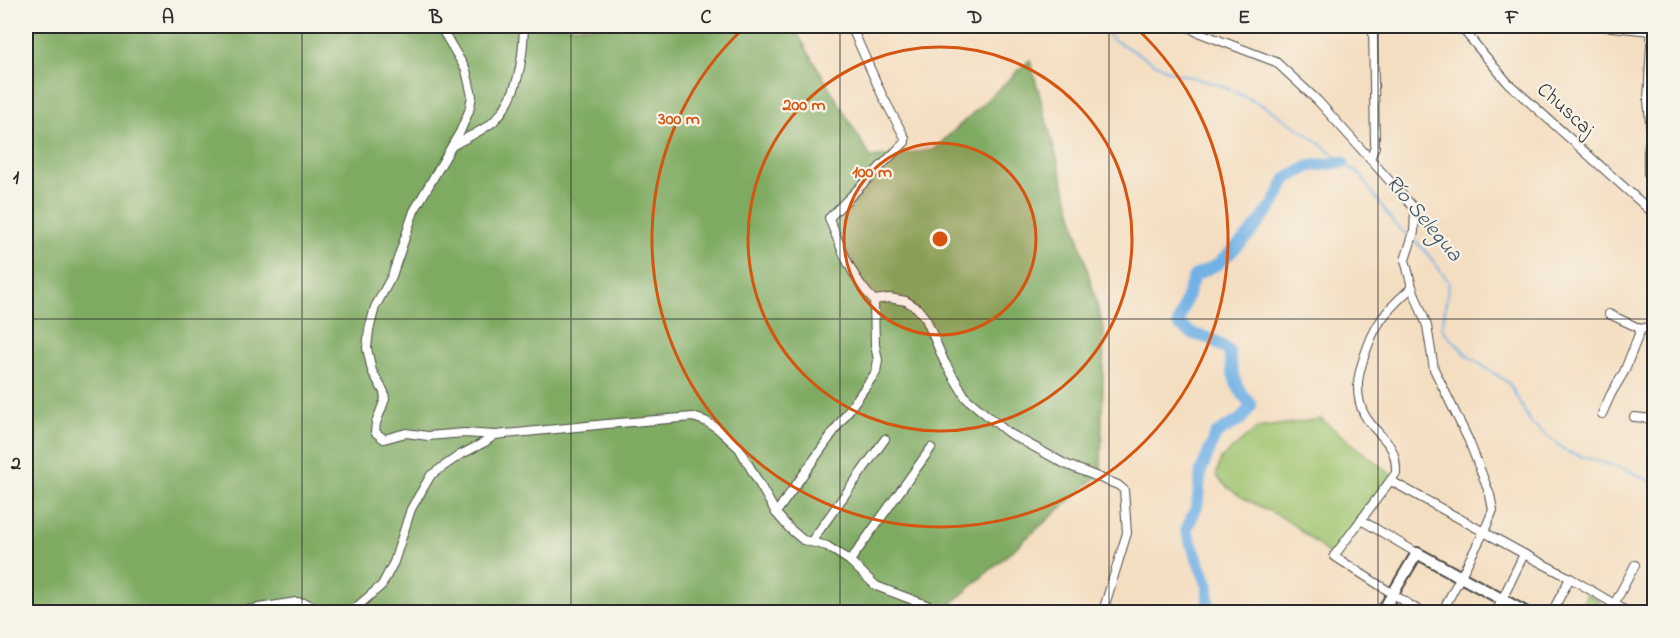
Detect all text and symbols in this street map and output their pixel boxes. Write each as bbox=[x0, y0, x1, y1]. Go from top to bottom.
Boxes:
text: A bbox=[162, 4, 174, 33]
text: B bbox=[428, 4, 443, 33]
text: C bbox=[701, 4, 712, 33]
text: D bbox=[967, 4, 982, 33]
text: E bbox=[1238, 4, 1250, 33]
text: F bbox=[1505, 4, 1519, 33]
street label: Chuscaj bbox=[1529, 76, 1601, 145]
text: 200 m bbox=[782, 93, 826, 119]
text: 300 m bbox=[657, 107, 700, 133]
text: 100 m bbox=[852, 160, 892, 186]
text: 1 bbox=[13, 164, 20, 193]
water label: Río Selegua bbox=[1377, 169, 1470, 270]
centre of rings bbox=[930, 229, 950, 249]
text: 2 bbox=[10, 450, 21, 479]

